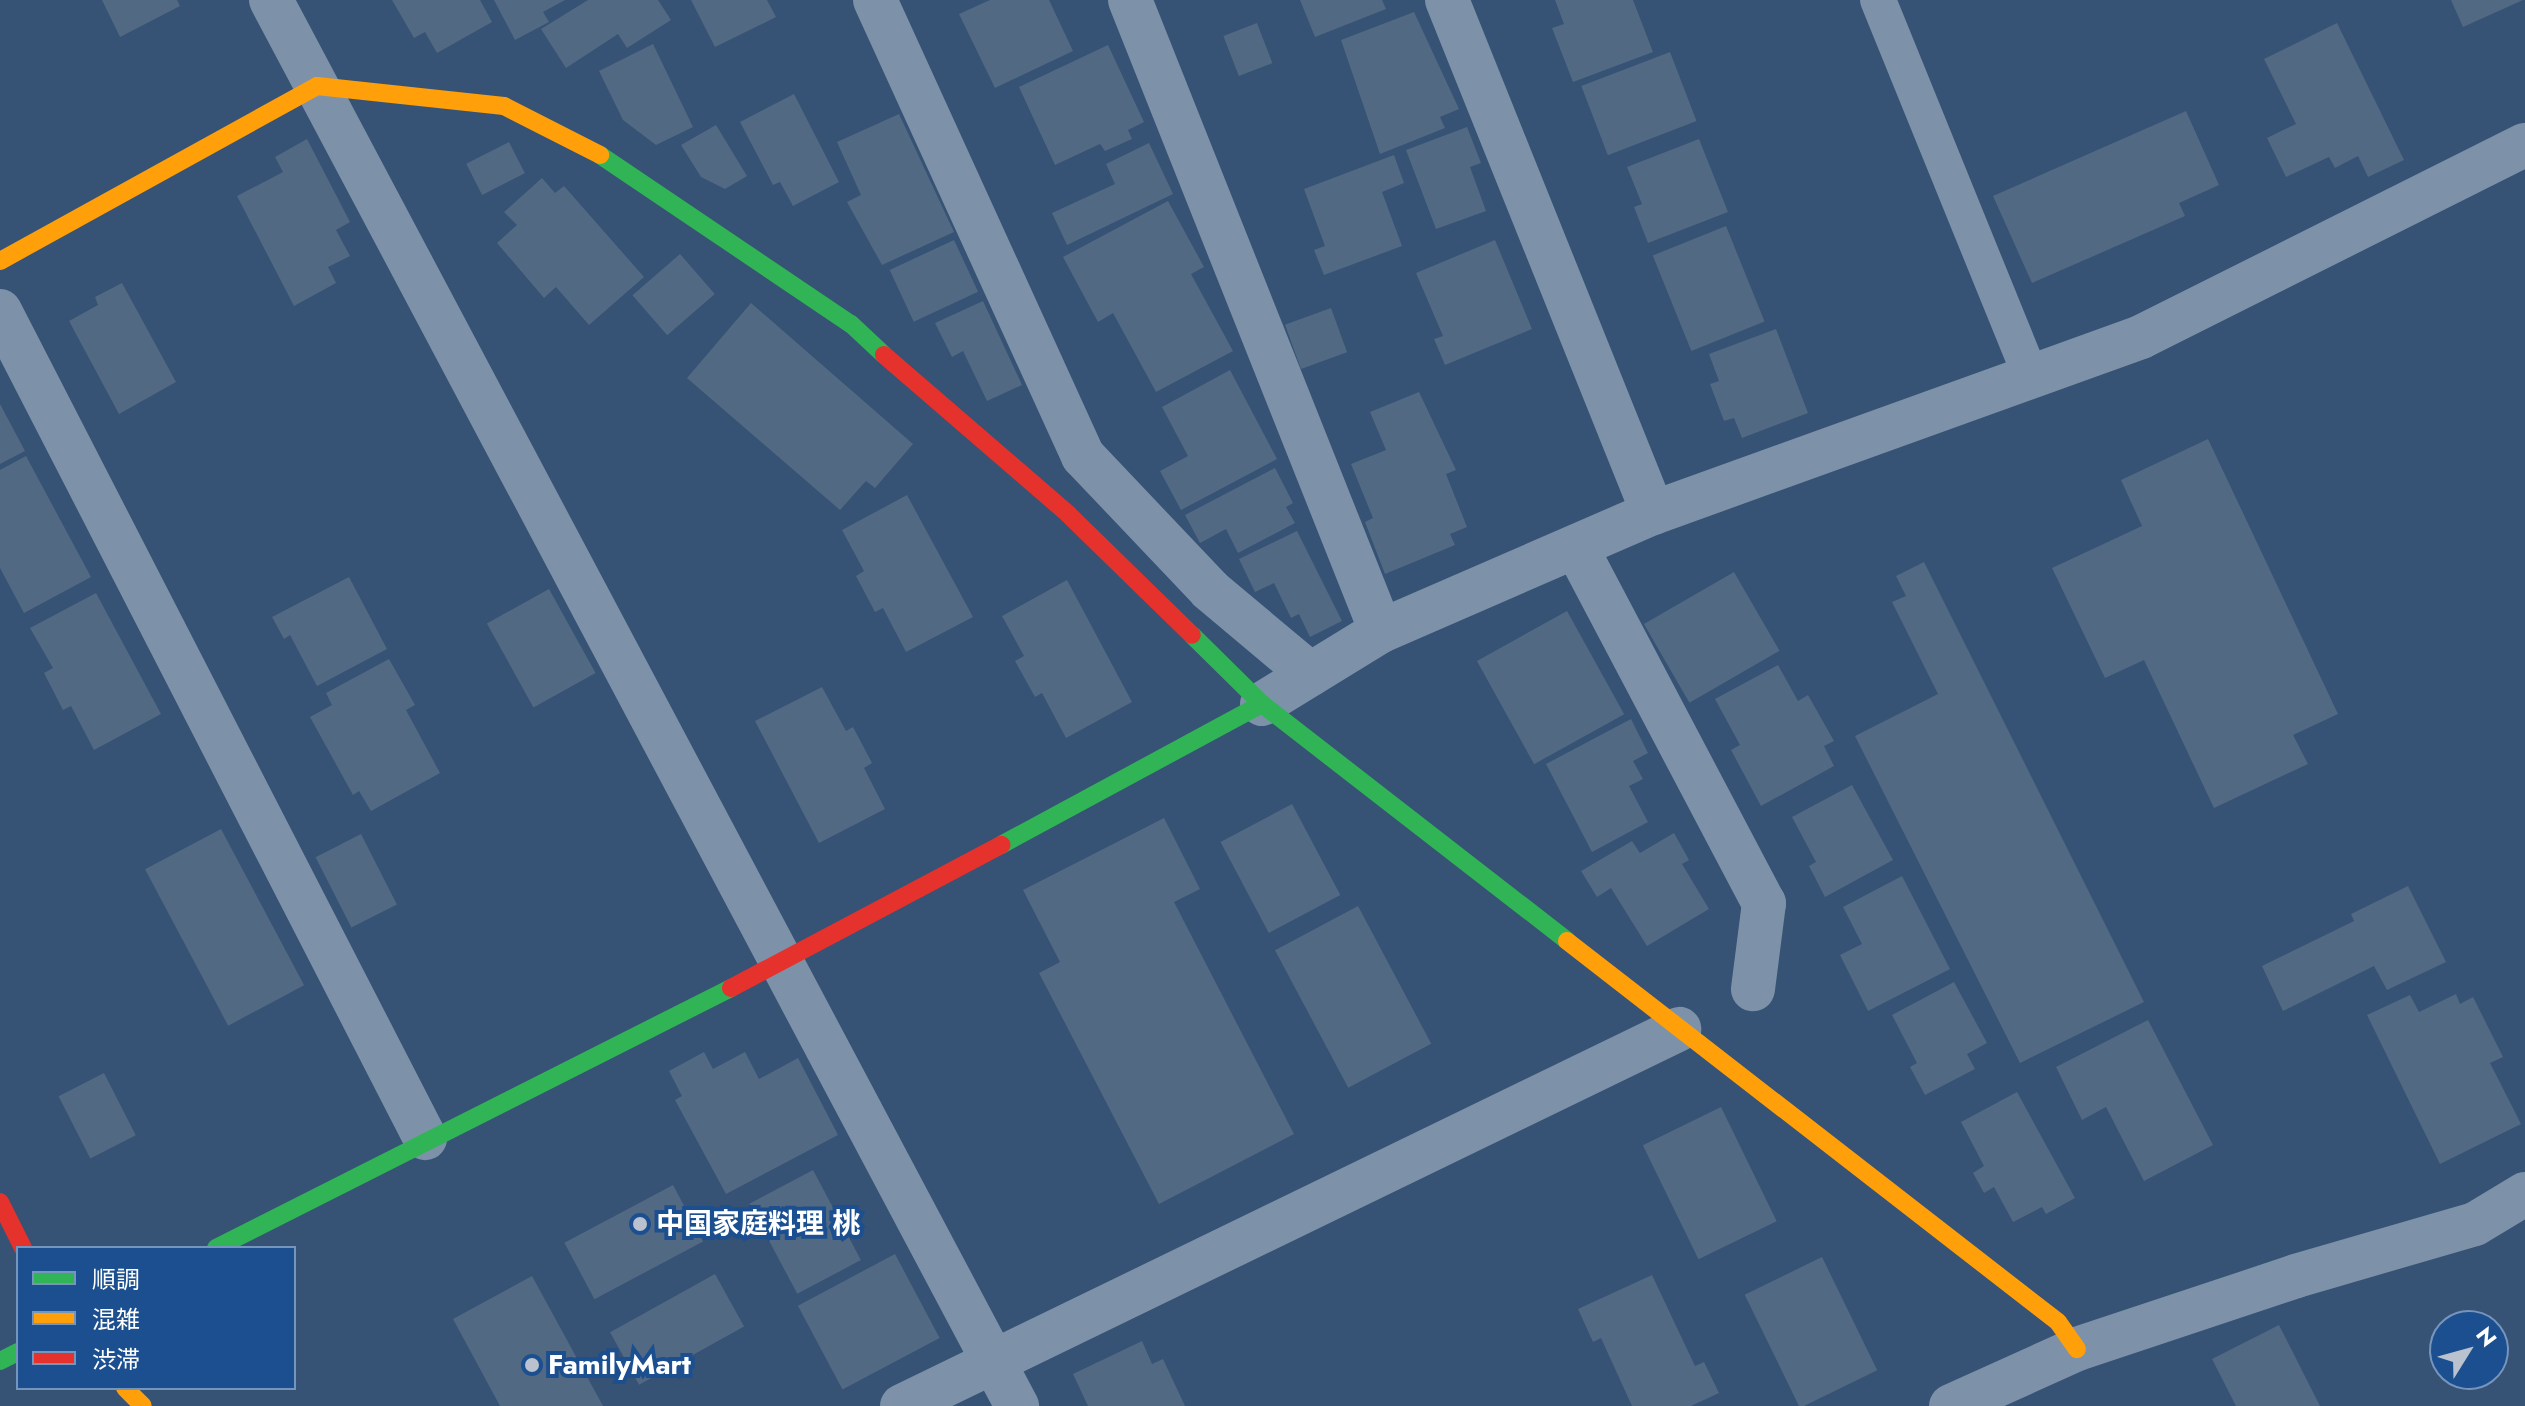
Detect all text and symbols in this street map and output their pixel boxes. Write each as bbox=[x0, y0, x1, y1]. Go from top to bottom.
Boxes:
place label: 中国家庭料理 桃 bbox=[656, 1207, 860, 1241]
marker: 中国家庭料理 桃 bbox=[631, 1215, 649, 1233]
legend bbox=[16, 1246, 296, 1390]
text: 順調 bbox=[92, 1262, 140, 1297]
text: 混雑 bbox=[92, 1302, 140, 1337]
north arrow bbox=[2429, 1310, 2509, 1390]
text: N bbox=[2469, 1320, 2505, 1353]
text: 渋滞 bbox=[92, 1342, 140, 1377]
place label: FamilyMart bbox=[548, 1348, 691, 1382]
marker: FamilyMart bbox=[523, 1356, 541, 1374]

